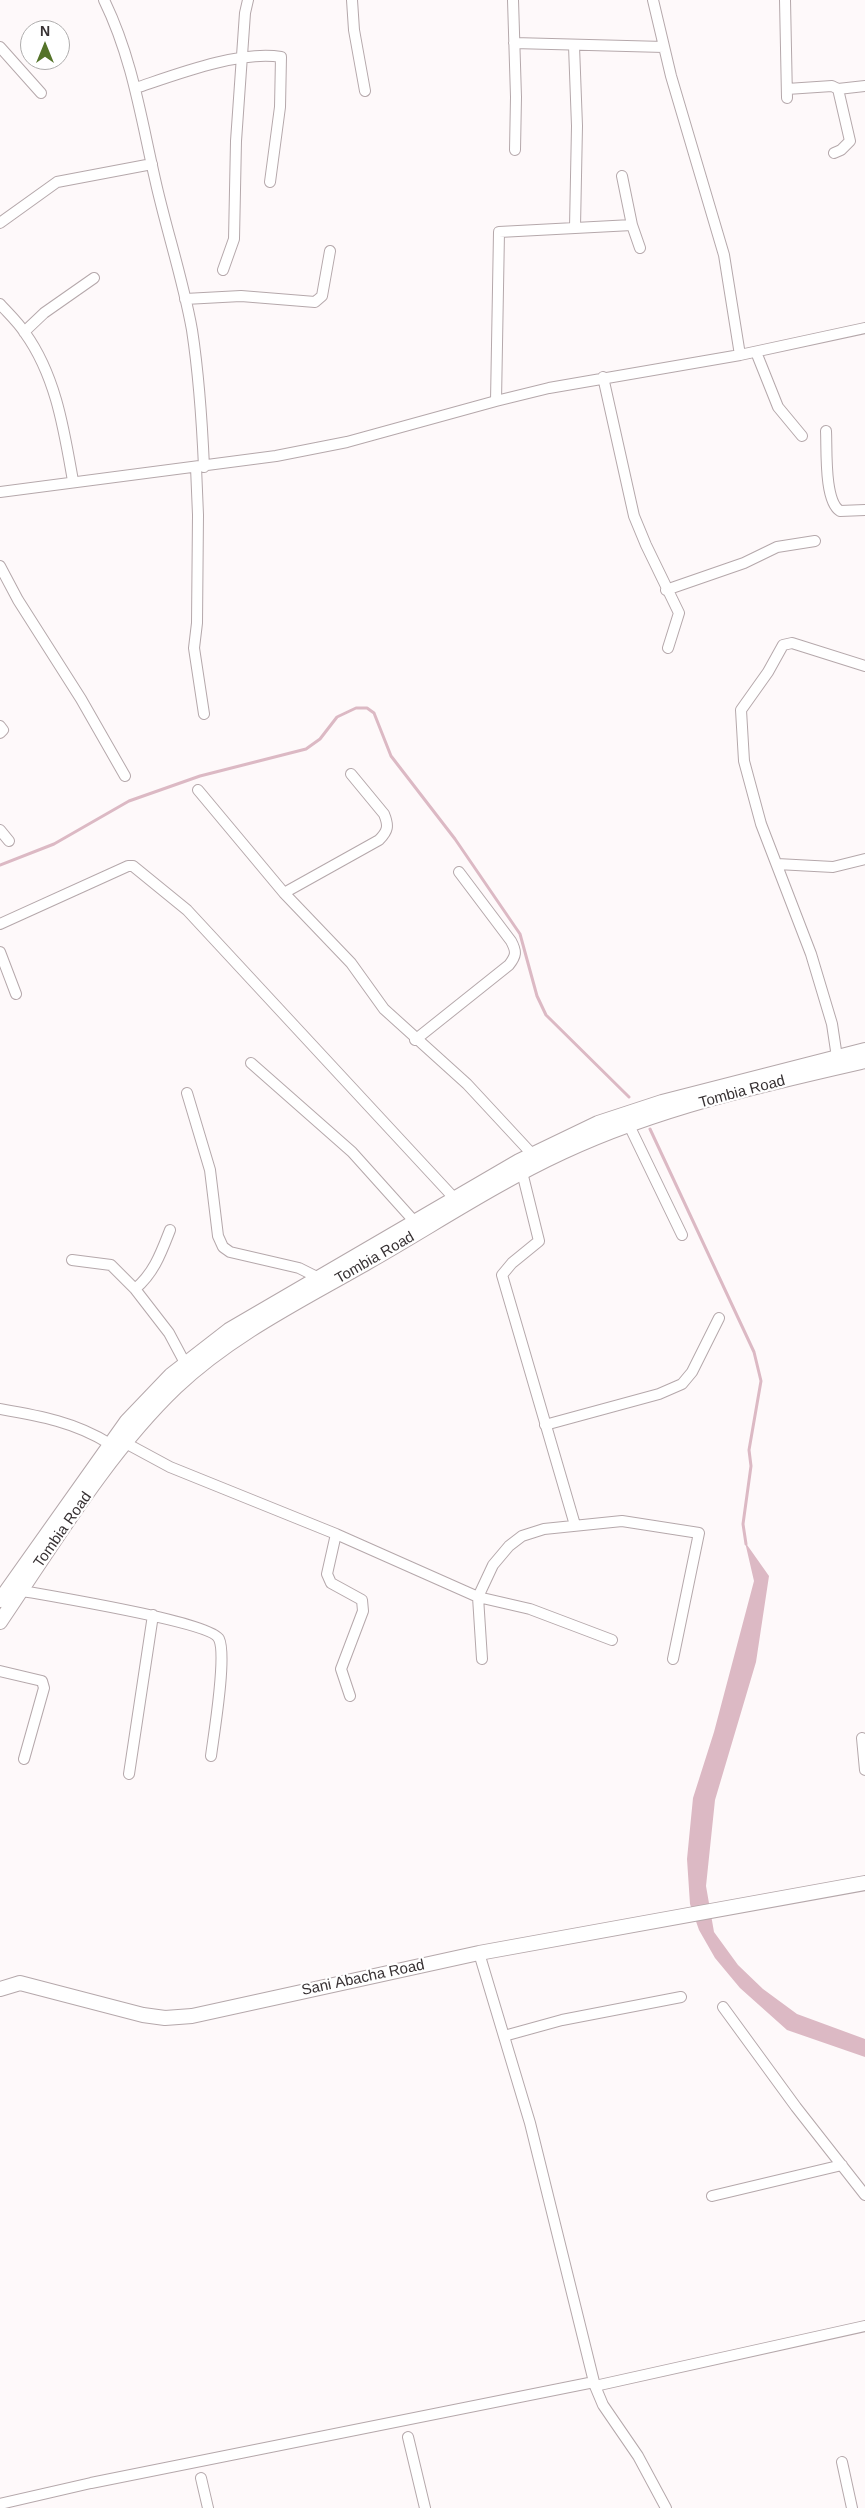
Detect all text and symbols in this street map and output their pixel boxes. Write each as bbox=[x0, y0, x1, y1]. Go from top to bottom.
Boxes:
north arrow bbox=[20, 20, 70, 70]
text: N bbox=[40, 23, 50, 39]
street label: Tombia Road bbox=[697, 1072, 787, 1112]
street label: Tombia Road bbox=[332, 1228, 418, 1288]
street label: Tombia Road bbox=[30, 1489, 96, 1571]
street label: Sani Abacha Road bbox=[300, 1956, 426, 2000]

